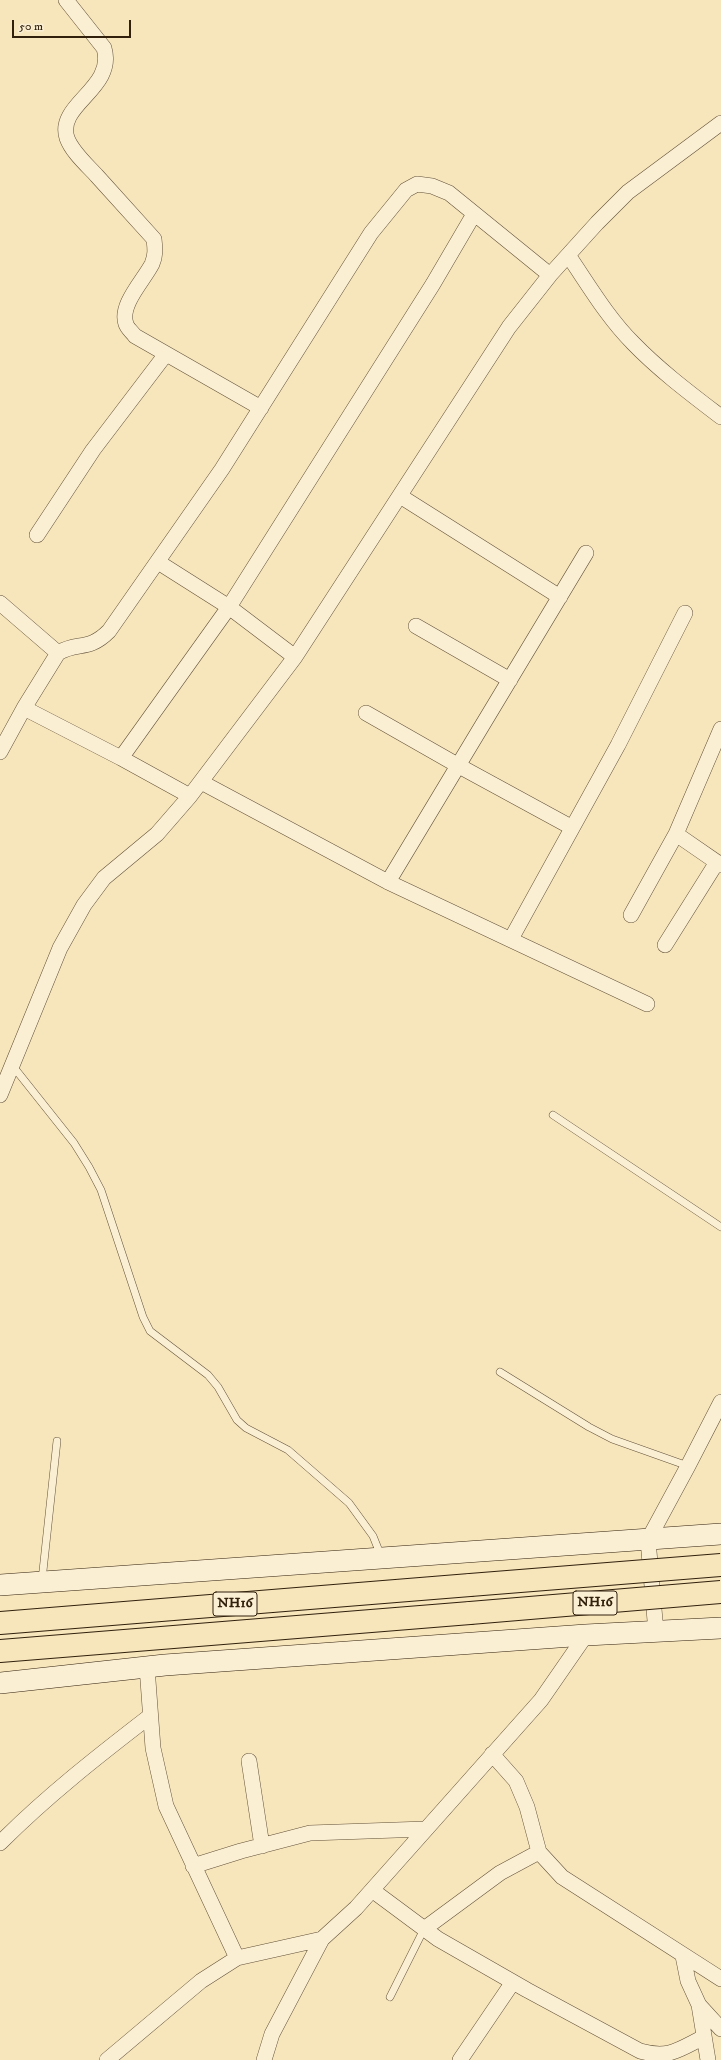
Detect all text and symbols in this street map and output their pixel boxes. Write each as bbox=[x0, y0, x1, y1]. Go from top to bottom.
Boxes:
scale bar bbox=[14, 12, 133, 38]
text: 50 m bbox=[19, 19, 43, 34]
road number: NH16 bbox=[573, 1591, 617, 1615]
road number: NH16 bbox=[213, 1592, 257, 1616]

